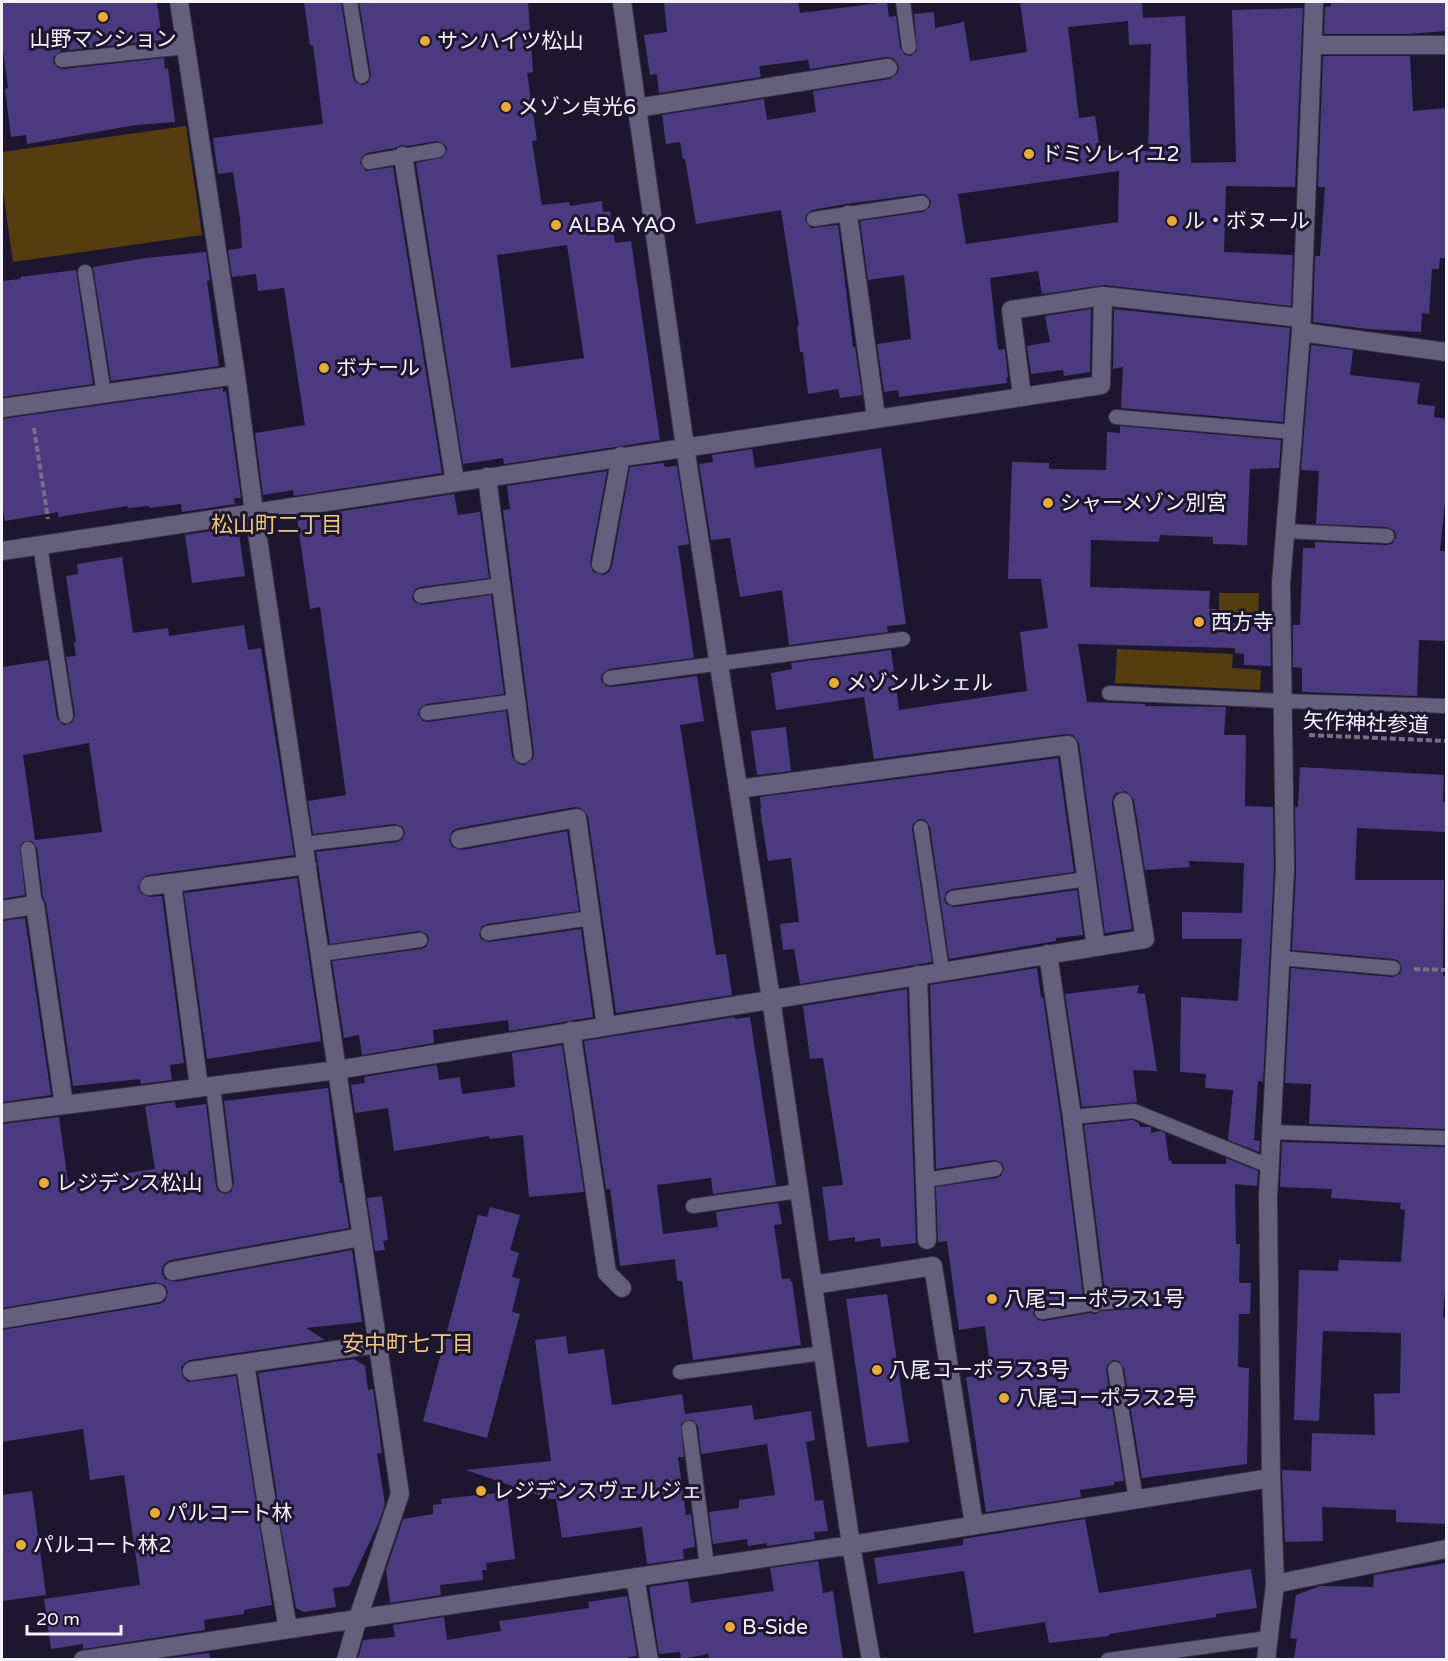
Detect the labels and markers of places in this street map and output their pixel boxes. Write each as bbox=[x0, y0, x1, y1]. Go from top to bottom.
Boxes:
marker: 山野マンション bbox=[96, 10, 110, 24]
place label: 山野マンション bbox=[30, 27, 177, 52]
place label: サンハイツ松山 bbox=[437, 29, 584, 54]
marker: サンハイツ松山 bbox=[418, 34, 432, 48]
place label: メゾン貞光6 bbox=[518, 95, 636, 120]
marker: メゾン貞光6 bbox=[499, 100, 513, 114]
place label: ドミソレイユ2 bbox=[1041, 142, 1180, 167]
marker: ドミソレイユ2 bbox=[1022, 147, 1036, 161]
place label: ル・ボヌール bbox=[1184, 209, 1310, 234]
place label: ALBA YAO bbox=[568, 213, 676, 238]
marker: ル・ボヌール bbox=[1165, 214, 1179, 228]
marker: ALBA YAO bbox=[549, 218, 563, 232]
place label: ボナール bbox=[336, 356, 420, 381]
marker: ボナール bbox=[317, 361, 331, 375]
place label: シャーメゾン別宮 bbox=[1060, 491, 1227, 516]
marker: シャーメゾン別宮 bbox=[1041, 496, 1055, 510]
place label: 西方寺 bbox=[1211, 610, 1274, 635]
marker: 西方寺 bbox=[1192, 615, 1206, 629]
place label: メゾンルシェル bbox=[846, 671, 993, 696]
marker: メゾンルシェル bbox=[827, 676, 841, 690]
place label: レジデンス松山 bbox=[56, 1171, 203, 1196]
marker: レジデンス松山 bbox=[37, 1176, 51, 1190]
place label: 八尾コーポラス1号 bbox=[1004, 1287, 1185, 1312]
marker: 八尾コーポラス1号 bbox=[985, 1292, 999, 1306]
place label: 八尾コーポラス3号 bbox=[889, 1358, 1070, 1383]
marker: 八尾コーポラス3号 bbox=[870, 1363, 884, 1377]
place label: 八尾コーポラス2号 bbox=[1016, 1386, 1197, 1411]
marker: 八尾コーポラス2号 bbox=[997, 1391, 1011, 1405]
place label: レジデンスヴェルジェ bbox=[493, 1479, 703, 1504]
marker: レジデンスヴェルジェ bbox=[474, 1484, 488, 1498]
place label: パルコート林 bbox=[167, 1501, 293, 1526]
marker: パルコート林 bbox=[148, 1506, 162, 1520]
place label: パルコート林2 bbox=[33, 1533, 172, 1558]
marker: パルコート林2 bbox=[14, 1538, 28, 1552]
place label: B-Side bbox=[742, 1615, 808, 1640]
marker: B-Side bbox=[723, 1620, 737, 1634]

